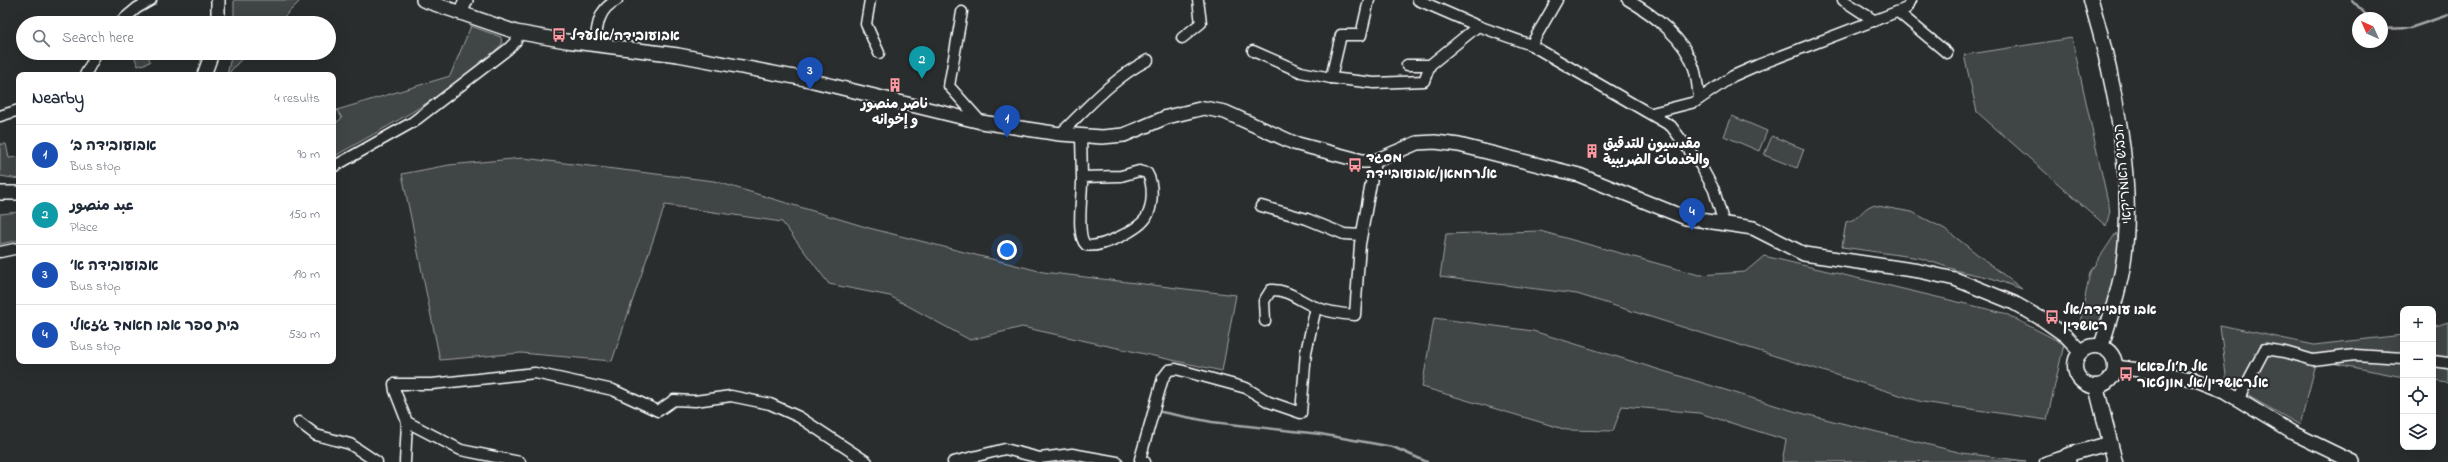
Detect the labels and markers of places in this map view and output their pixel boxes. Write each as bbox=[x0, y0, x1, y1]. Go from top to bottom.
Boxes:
place label: אבועובידה/אלעדל bbox=[570, 26, 680, 47]
bus stop icon: אבועובידה/אלעדל bbox=[551, 27, 567, 43]
pin: 2 bbox=[909, 46, 935, 79]
pin: 3 bbox=[797, 57, 823, 90]
building icon: ناصر منصور و إخوانه bbox=[887, 77, 903, 93]
place label: ناصر منصور و إخوانه bbox=[859, 94, 929, 131]
pin: 1 bbox=[994, 105, 1020, 138]
place label: مقدسيون للتدقيق والخدمات الضريبية bbox=[1603, 134, 1710, 171]
building icon: مقدسيون للتدقيق والخدمات الضريبية bbox=[1584, 143, 1600, 159]
place label: מסגד אלרחמאן/אבועוביידה bbox=[1366, 148, 1498, 185]
bus stop icon: מסגד אלרחמאן/אבועוביידה bbox=[1347, 157, 1363, 173]
pin: 4 bbox=[1679, 198, 1705, 231]
place label: אבו עוביידה/אל ראשדין bbox=[2063, 300, 2157, 337]
bus stop icon: אבו עוביידה/אל ראשדין bbox=[2044, 309, 2060, 325]
place label: אל ח׳ולפאא אלראשדין/אל מונטאר bbox=[2137, 357, 2269, 394]
bus stop icon: אל ח׳ולפאא אלראשדין/אל מונטאר bbox=[2118, 366, 2134, 382]

